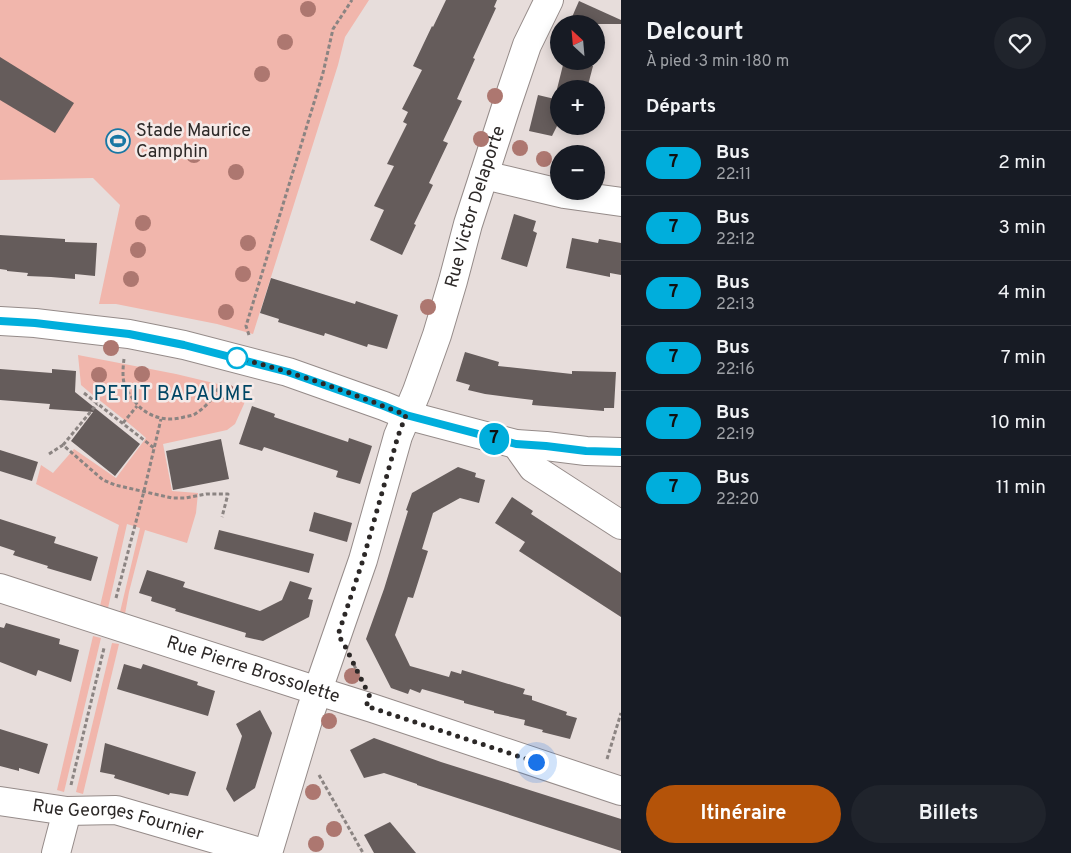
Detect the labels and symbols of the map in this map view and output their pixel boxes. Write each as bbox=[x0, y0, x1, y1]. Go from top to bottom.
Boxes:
north arrow bbox=[550, 15, 605, 70]
place label: Stade Maurice Camphin bbox=[136, 120, 251, 164]
street label: Rue Victor Delaporte bbox=[440, 123, 511, 291]
sports icon: Stade Maurice Camphin bbox=[105, 128, 131, 154]
unlabelled marker bbox=[226, 347, 248, 369]
district label: PETIT BAPAUME bbox=[93, 382, 255, 408]
line badge: 7 bbox=[478, 423, 510, 455]
street label: Rue Pierre Brossolette bbox=[163, 631, 343, 709]
your location bbox=[524, 750, 549, 775]
street label: Rue Georges Fournier bbox=[31, 794, 206, 846]

